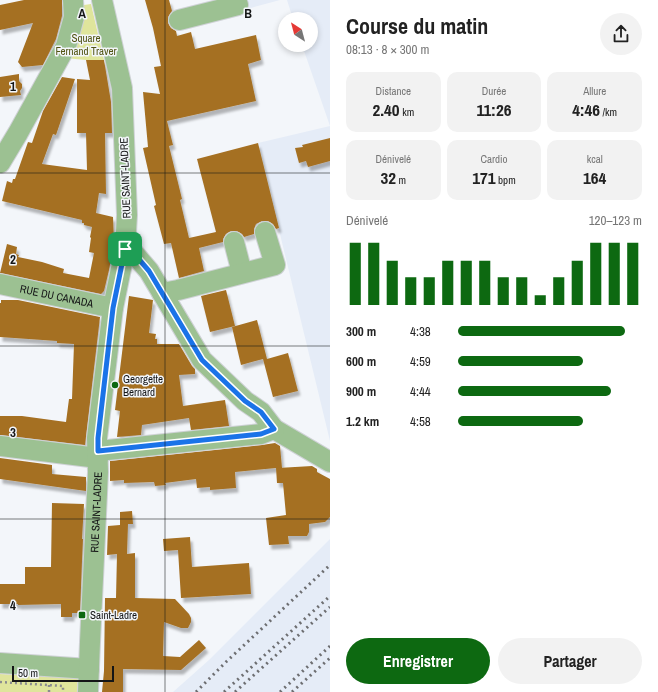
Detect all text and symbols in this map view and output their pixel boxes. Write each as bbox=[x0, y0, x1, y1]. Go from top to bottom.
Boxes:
text: A bbox=[78, 5, 86, 22]
text: B bbox=[244, 5, 252, 22]
text: Course du matin bbox=[346, 11, 488, 41]
north arrow bbox=[278, 12, 318, 52]
map controls bbox=[278, 12, 318, 52]
button: share bbox=[600, 13, 642, 55]
park label: Square Fernand Traver bbox=[55, 31, 117, 58]
text: 08:13 · 8 × 300 m bbox=[346, 41, 429, 58]
text: 1 bbox=[10, 78, 16, 95]
text: Distance bbox=[376, 84, 411, 98]
text: Durée bbox=[482, 84, 506, 98]
text: Allure bbox=[583, 84, 606, 98]
text: 2.40 bbox=[372, 98, 400, 121]
text: 11:26 bbox=[477, 98, 511, 121]
text: 4:46 bbox=[572, 98, 600, 121]
text: km bbox=[400, 105, 414, 119]
text: /km bbox=[600, 105, 617, 119]
street label: RUE SAINT-LADRE bbox=[117, 137, 133, 219]
text: Dénivelé bbox=[376, 152, 411, 166]
text: Cardio bbox=[480, 152, 508, 166]
text: kcal bbox=[587, 152, 603, 166]
text: 32 bbox=[381, 166, 396, 189]
text: 171 bbox=[472, 166, 496, 189]
text: 164 bbox=[583, 166, 606, 189]
text: m bbox=[396, 173, 406, 187]
text: bpm bbox=[496, 173, 516, 187]
text: Dénivelé bbox=[346, 212, 388, 229]
text: 120–123 m bbox=[589, 212, 642, 229]
pin bbox=[108, 232, 142, 266]
icon: arrive bbox=[114, 238, 136, 260]
text: 2 bbox=[10, 251, 16, 268]
street label: RUE DU CANADA bbox=[19, 281, 96, 311]
text: 300 m bbox=[346, 323, 376, 340]
text: 4:38 bbox=[410, 323, 431, 340]
text: 600 m bbox=[346, 353, 376, 370]
text: 4:59 bbox=[410, 353, 431, 370]
place label: Georgette Bernard bbox=[123, 372, 163, 399]
marker: Georgette Bernard bbox=[110, 380, 120, 390]
text: 900 m bbox=[346, 383, 376, 400]
text: 4:44 bbox=[410, 383, 431, 400]
text: 1.2 km bbox=[346, 413, 379, 430]
text: 4:58 bbox=[410, 413, 431, 430]
text: 3 bbox=[10, 424, 16, 441]
street label: RUE SAINT-LADRE bbox=[87, 471, 105, 553]
text: 4 bbox=[10, 597, 16, 614]
place label: Saint-Ladre bbox=[90, 608, 137, 622]
marker: Saint-Ladre bbox=[77, 610, 87, 620]
button: Enregistrer bbox=[346, 638, 490, 684]
button: Partager bbox=[498, 638, 642, 684]
scale bar bbox=[12, 664, 114, 683]
text: 50 m bbox=[18, 666, 38, 680]

